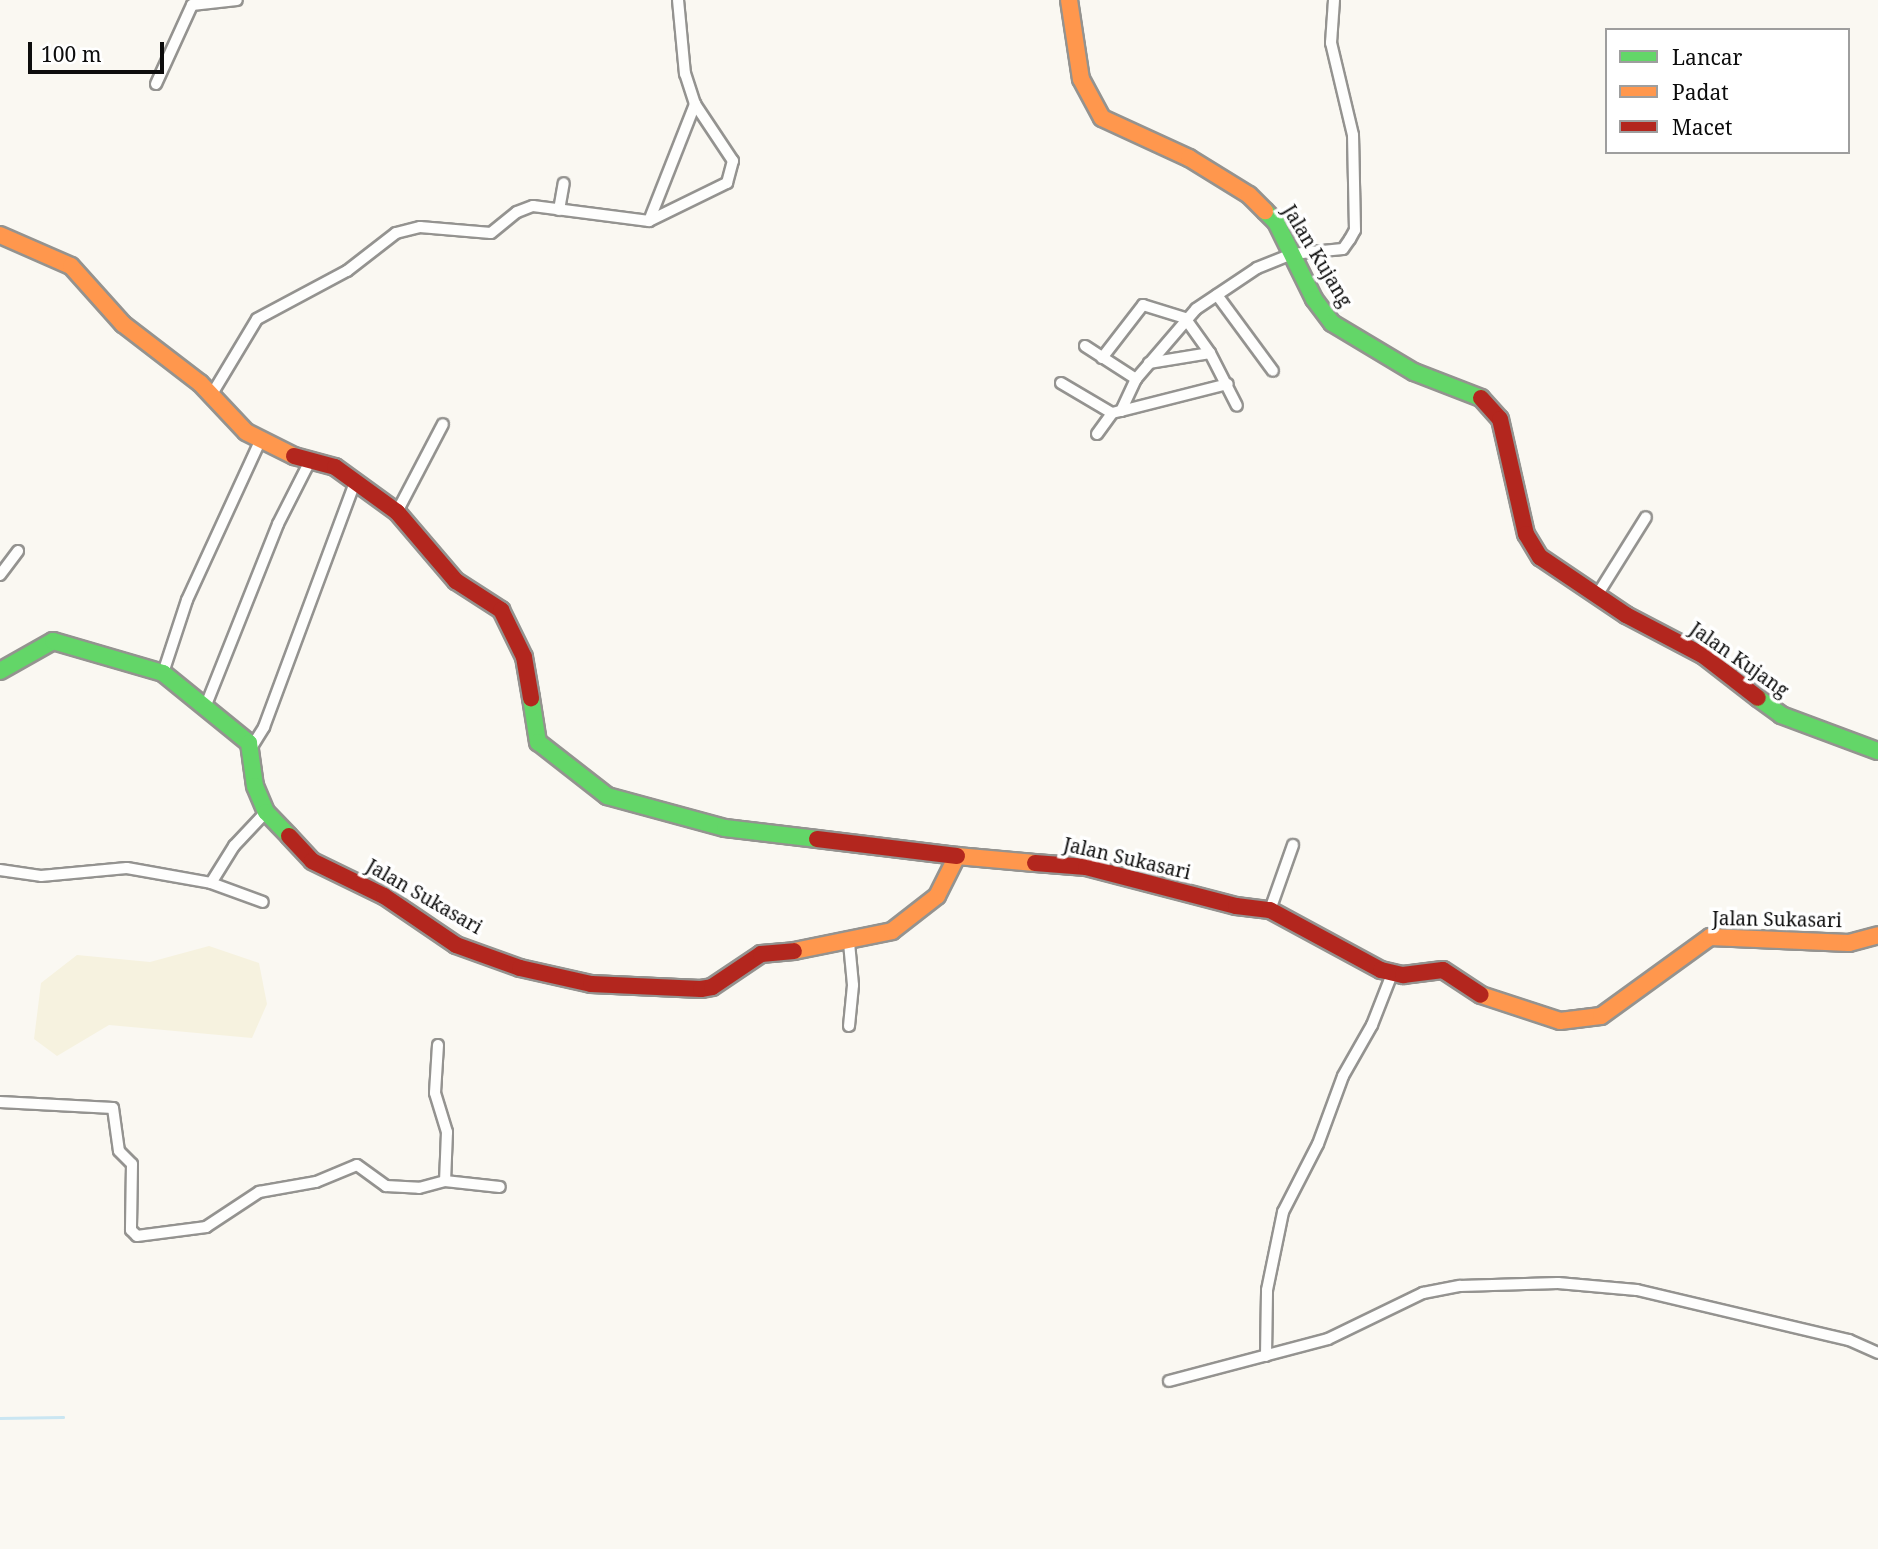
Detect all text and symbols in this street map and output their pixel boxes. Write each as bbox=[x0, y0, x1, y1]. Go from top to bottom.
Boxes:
scale bar bbox=[32, 28, 168, 72]
legend bbox=[1605, 28, 1850, 154]
text: 100 m bbox=[41, 40, 102, 68]
text: Lancar bbox=[1672, 43, 1743, 71]
text: Padat bbox=[1672, 78, 1729, 106]
text: Macet bbox=[1672, 113, 1732, 141]
street label: Jalan Kujang bbox=[1278, 201, 1356, 311]
street label: Jalan Kujang bbox=[1685, 618, 1793, 702]
street label: Jalan Sukasari bbox=[1061, 833, 1193, 885]
street label: Jalan Sukasari bbox=[362, 855, 486, 939]
street label: Jalan Sukasari bbox=[1712, 907, 1842, 933]

